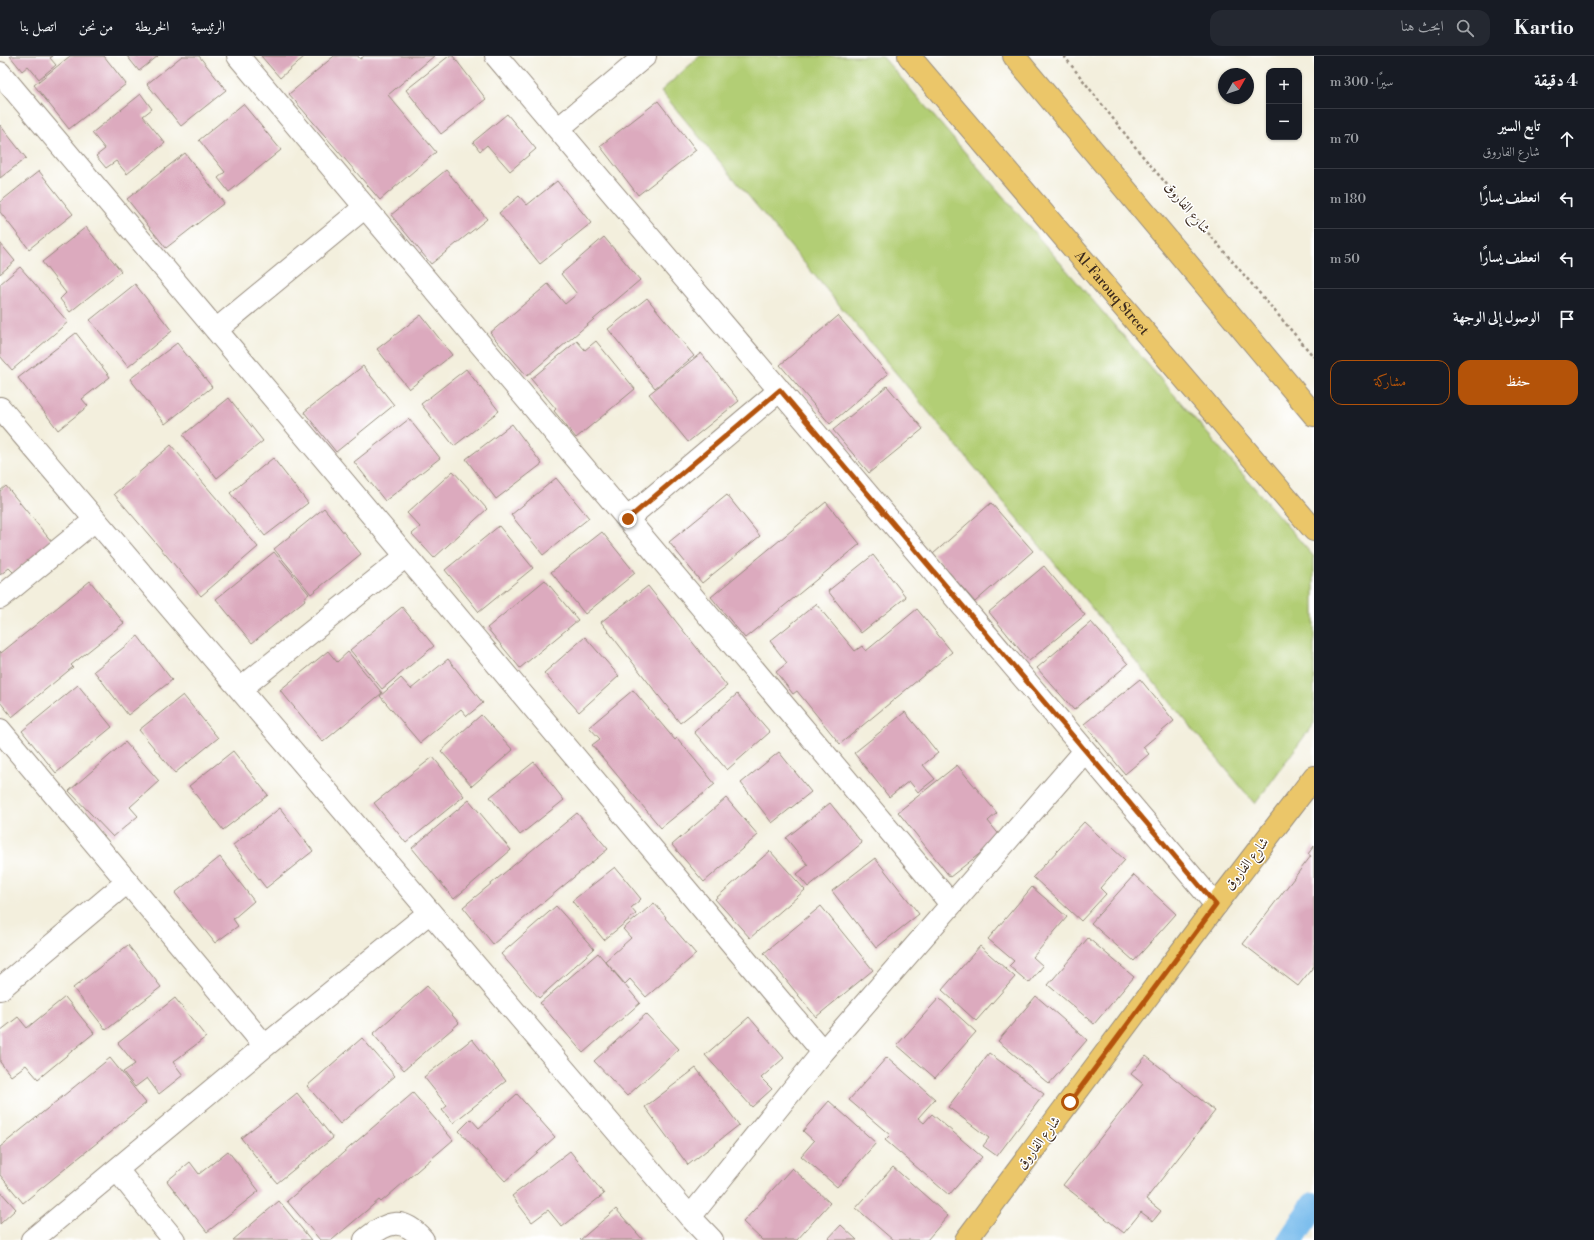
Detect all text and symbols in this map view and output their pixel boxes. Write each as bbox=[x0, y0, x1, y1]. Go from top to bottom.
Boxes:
search box bbox=[1210, 10, 1490, 46]
text: Kartio bbox=[1514, 16, 1574, 40]
text: ابحث هنا bbox=[1401, 17, 1444, 36]
icon: search bbox=[1454, 17, 1476, 39]
text: اتصل بنا bbox=[20, 18, 57, 36]
text: من نحن bbox=[79, 18, 113, 36]
text: الخريطة bbox=[135, 18, 169, 36]
text: الرئيسية bbox=[191, 18, 225, 36]
north arrow bbox=[1218, 68, 1254, 104]
map controls bbox=[1266, 68, 1302, 140]
button: + bbox=[1266, 68, 1302, 104]
text: 4 دقيقة bbox=[1534, 70, 1578, 92]
text: سيرًا · 300 m bbox=[1330, 74, 1393, 90]
button: − bbox=[1266, 104, 1302, 140]
text: تابع السير bbox=[1498, 117, 1540, 136]
icon: ahead bbox=[1556, 128, 1578, 150]
text: 70 m bbox=[1330, 131, 1359, 147]
text: شارع الفاروق bbox=[1482, 144, 1540, 160]
street label: شارع الفاروق bbox=[1159, 178, 1214, 239]
text: انعطف يسارًا bbox=[1479, 188, 1540, 207]
icon: left bbox=[1556, 188, 1578, 210]
text: 180 m bbox=[1330, 191, 1366, 207]
street label: Al-Farouq Street bbox=[1070, 246, 1153, 339]
text: انعطف يسارًا bbox=[1479, 248, 1540, 267]
icon: left bbox=[1556, 248, 1578, 270]
text: 50 m bbox=[1330, 251, 1360, 267]
text: الوصول إلى الوجهة bbox=[1453, 308, 1540, 327]
icon: arrive bbox=[1556, 308, 1578, 330]
button: مشاركة bbox=[1330, 360, 1450, 405]
button: حفظ bbox=[1458, 360, 1578, 405]
route end bbox=[619, 510, 637, 528]
street label: شارع الفاروق bbox=[1221, 834, 1275, 895]
route start bbox=[1061, 1093, 1079, 1111]
street label: شارع الفاروق bbox=[1013, 1113, 1066, 1174]

